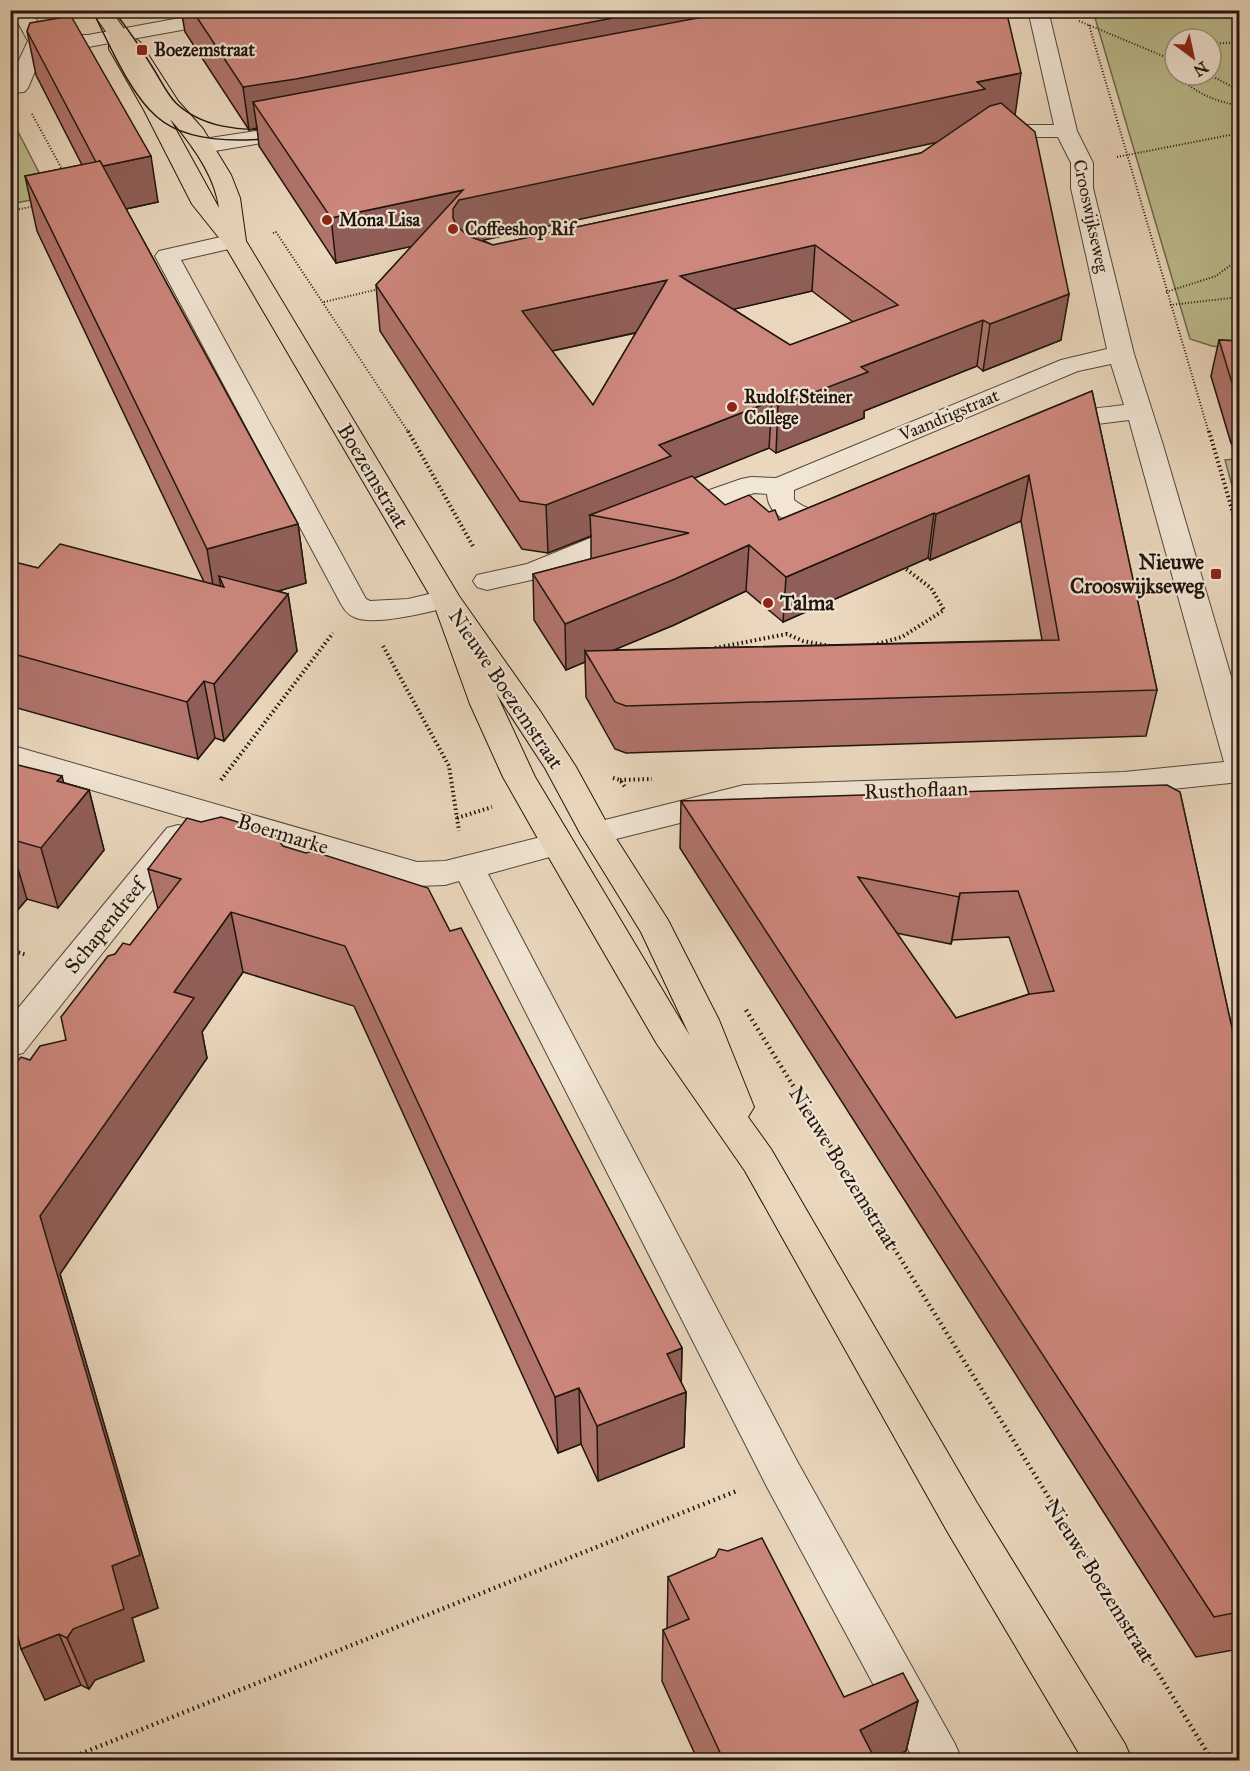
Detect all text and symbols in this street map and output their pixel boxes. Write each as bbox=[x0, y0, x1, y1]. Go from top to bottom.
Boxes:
north arrow bbox=[1163, 27, 1223, 87]
place label: Boezemstraat bbox=[154, 39, 255, 61]
marker: Boezemstraat bbox=[135, 43, 149, 57]
text: N bbox=[1190, 57, 1212, 81]
street label: Crooswijkseweg bbox=[1067, 158, 1114, 275]
place label: Mona Lisa bbox=[339, 209, 421, 231]
marker: Mona Lisa bbox=[320, 213, 334, 227]
place label: Coffeeshop Rif bbox=[465, 218, 577, 241]
marker: Coffeeshop Rif bbox=[446, 222, 460, 236]
street label: Vaandrigstraat bbox=[895, 384, 1003, 447]
place label: Rudolf Steiner College bbox=[744, 386, 853, 430]
marker: Rudolf Steiner College bbox=[725, 400, 739, 414]
street label: Boezemstraat bbox=[332, 419, 415, 534]
place label: Nieuwe Crooswijkseweg bbox=[1070, 549, 1205, 599]
marker: Nieuwe Crooswijkseweg bbox=[1209, 567, 1223, 581]
place label: Talma bbox=[779, 590, 835, 616]
marker: Talma bbox=[761, 596, 775, 610]
street label: Nieuwe Boezemstraat bbox=[443, 604, 570, 775]
street label: Rusthoflaan bbox=[863, 775, 969, 805]
street label: Boermarke bbox=[234, 808, 332, 860]
street label: Schapendreef bbox=[59, 871, 153, 979]
street label: Nieuwe Boezemstraat bbox=[783, 1082, 905, 1255]
street label: Nieuwe Boezemstraat bbox=[1039, 1495, 1161, 1668]

